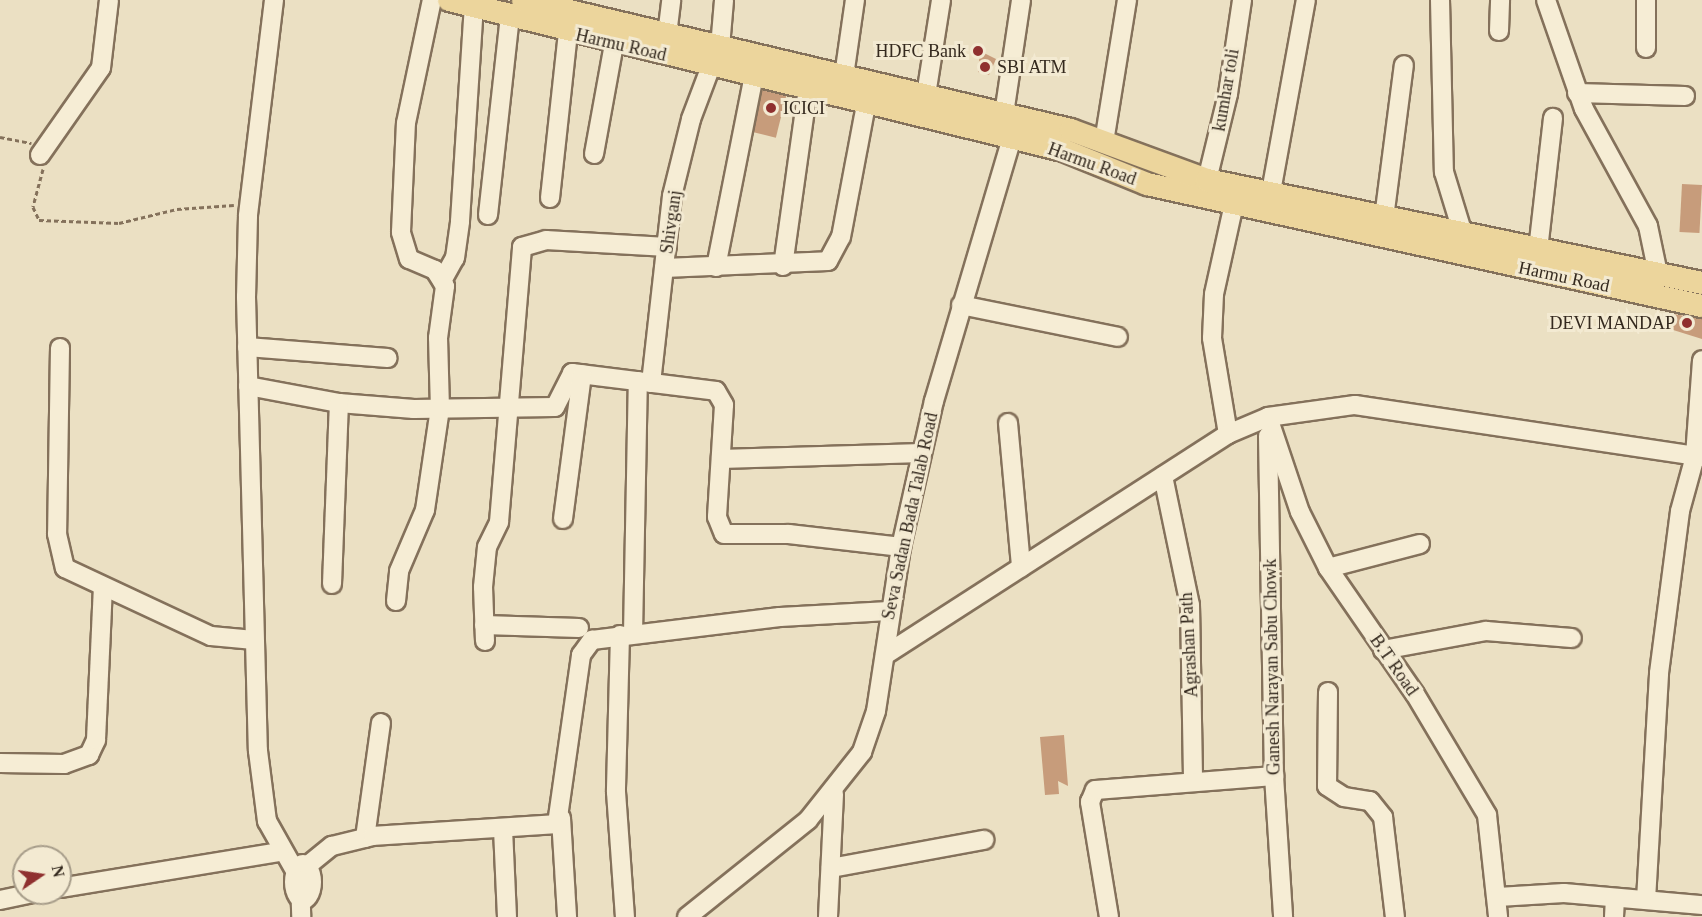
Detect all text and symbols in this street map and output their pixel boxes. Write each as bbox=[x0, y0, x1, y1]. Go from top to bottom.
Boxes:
street label: Harmu Road bbox=[574, 24, 668, 66]
place label: HDFC Bank bbox=[875, 40, 966, 62]
marker: HDFC Bank bbox=[971, 44, 985, 58]
street label: kumhar toli bbox=[1208, 47, 1244, 133]
place label: SBI ATM bbox=[997, 56, 1068, 78]
marker: SBI ATM bbox=[978, 60, 992, 74]
place label: ICICI bbox=[783, 97, 825, 119]
marker: ICICI bbox=[764, 101, 778, 115]
street label: Harmu Road bbox=[1045, 138, 1139, 190]
street label: Shivganj bbox=[656, 189, 686, 255]
street label: Harmu Road bbox=[1517, 257, 1611, 297]
place label: DEVI MANDAP bbox=[1550, 312, 1675, 334]
marker: DEVI MANDAP bbox=[1680, 316, 1694, 330]
street label: Seva Sadan Bada Talab Road bbox=[877, 410, 943, 622]
street label: Ganesh Narayan Sabu Chowk bbox=[1259, 559, 1285, 775]
street label: Agrashan Path bbox=[1175, 592, 1203, 698]
street label: B.T Road bbox=[1365, 630, 1423, 700]
north arrow bbox=[12, 845, 72, 905]
text: N bbox=[48, 864, 68, 879]

